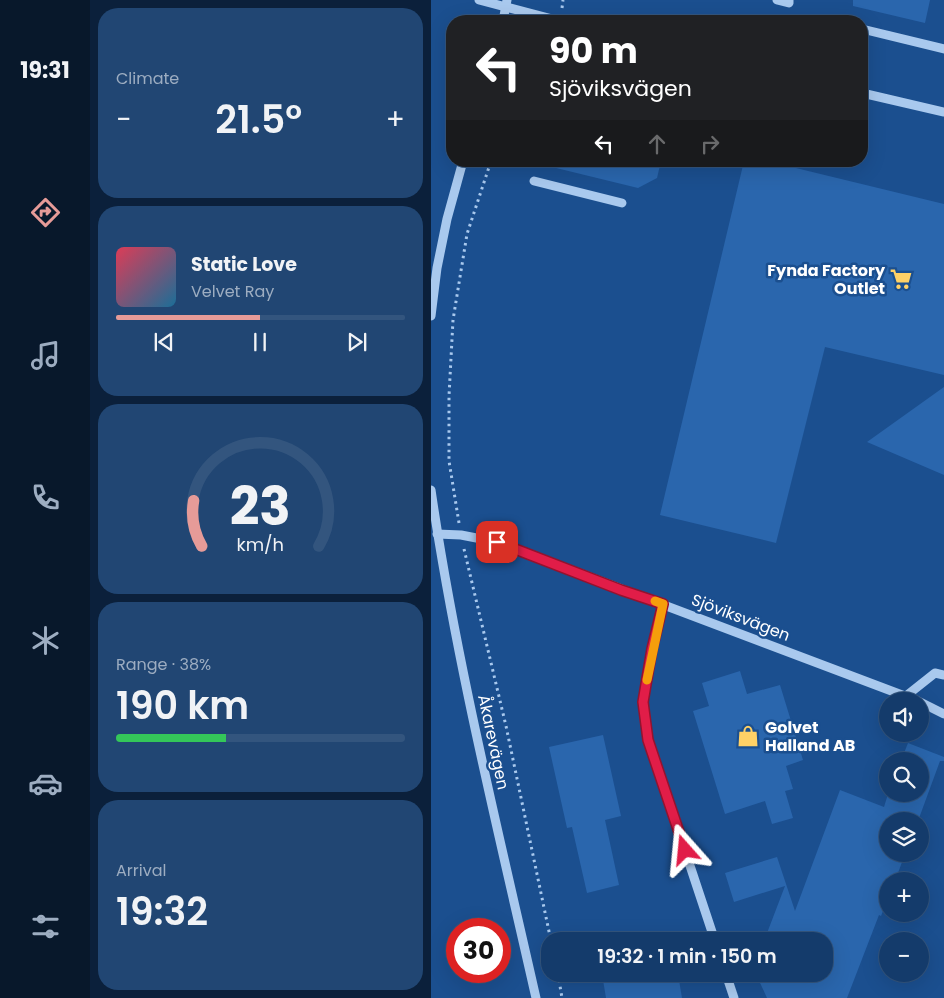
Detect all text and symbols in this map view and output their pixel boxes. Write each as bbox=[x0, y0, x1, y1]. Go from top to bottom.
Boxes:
text: 90 m bbox=[549, 26, 638, 75]
icon: left bbox=[466, 35, 531, 100]
text: 19:31 bbox=[20, 55, 70, 86]
text: Climate bbox=[116, 67, 179, 90]
text: Sjöviksvägen bbox=[549, 73, 692, 104]
text: 21.5° bbox=[215, 93, 302, 146]
text: − bbox=[116, 100, 131, 139]
text: + bbox=[386, 100, 405, 139]
icon: left bbox=[590, 130, 618, 158]
icon: ahead bbox=[643, 130, 671, 158]
icon: right bbox=[696, 130, 724, 158]
icon: directions bbox=[28, 195, 63, 230]
text: Static Love bbox=[191, 251, 297, 278]
place label: Fynda Factory Outlet bbox=[767, 259, 886, 300]
supermarket icon: Fynda Factory Outlet bbox=[888, 266, 914, 292]
text: Velvet Ray bbox=[191, 280, 274, 303]
icon: previous bbox=[150, 328, 178, 356]
icon: pause bbox=[246, 328, 274, 356]
icon: next bbox=[343, 328, 371, 356]
icon: music bbox=[28, 338, 63, 373]
text: 23 bbox=[230, 470, 291, 543]
icon: phone bbox=[28, 480, 63, 515]
pin bbox=[476, 521, 518, 563]
icon: arrive bbox=[483, 528, 511, 556]
text: km/h bbox=[237, 532, 284, 557]
street label: Sjöviksvägen bbox=[688, 588, 793, 647]
icon: climate bbox=[28, 623, 63, 658]
text: Range · 38% bbox=[116, 653, 211, 676]
text: 190 km bbox=[116, 679, 249, 732]
map controls bbox=[879, 692, 929, 982]
button: sound bbox=[879, 692, 929, 742]
street label: Åkarevägen bbox=[472, 693, 515, 792]
place label: Golvet Halland AB bbox=[765, 716, 855, 757]
shop icon: Golvet Halland AB bbox=[735, 723, 761, 749]
button: search bbox=[879, 752, 929, 802]
icon: car bbox=[28, 766, 63, 801]
button: layers bbox=[879, 812, 929, 862]
position arrow bbox=[658, 823, 710, 875]
text: Arrival bbox=[116, 859, 166, 882]
button: + bbox=[879, 872, 929, 922]
text: 19:32 bbox=[116, 885, 208, 938]
icon: filters bbox=[28, 909, 63, 944]
speed limit sign: 30 bbox=[446, 918, 511, 983]
button: − bbox=[879, 932, 929, 982]
text: 19:32 · 1 min · 150 m bbox=[597, 943, 777, 970]

